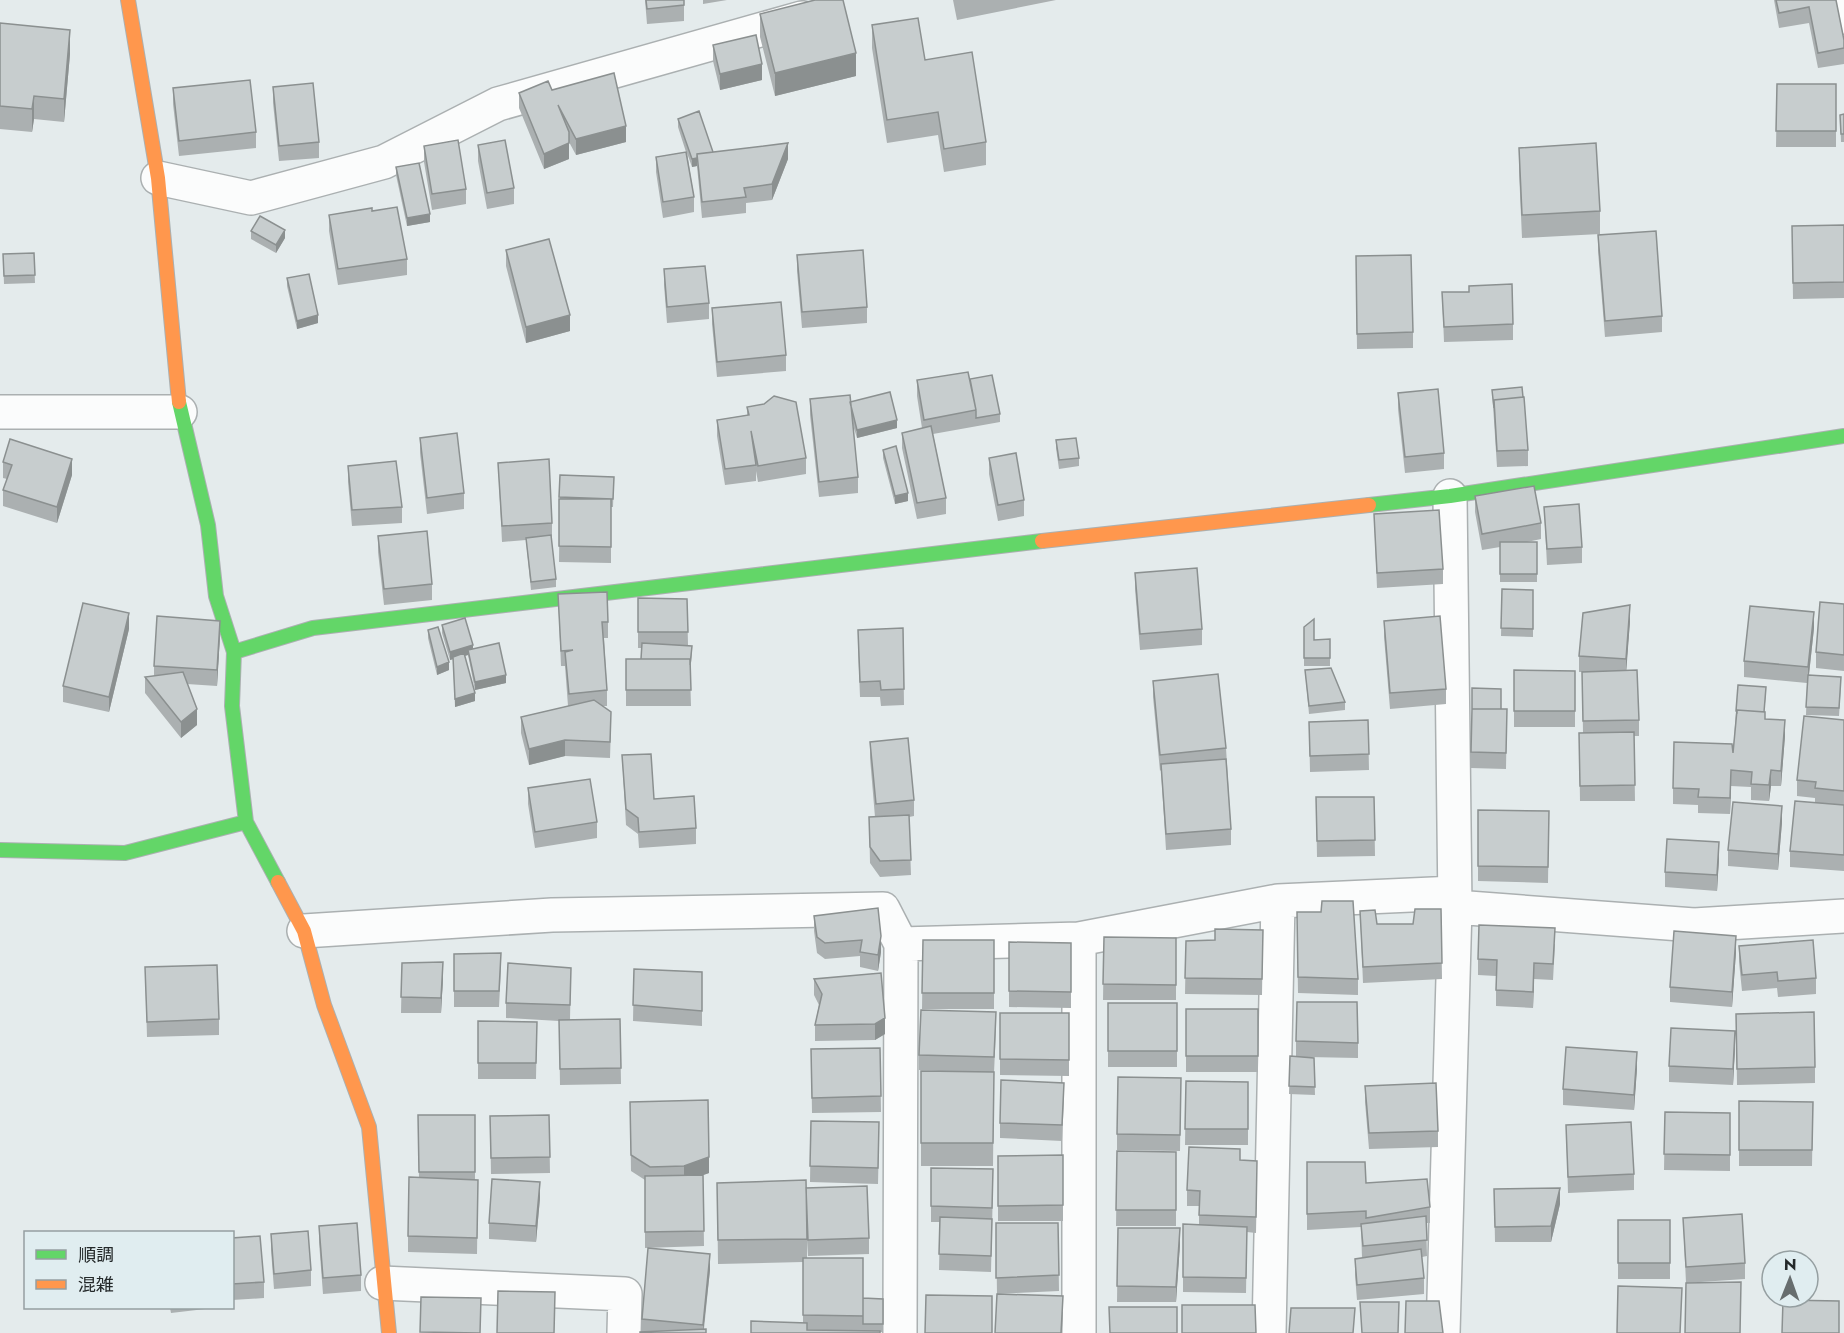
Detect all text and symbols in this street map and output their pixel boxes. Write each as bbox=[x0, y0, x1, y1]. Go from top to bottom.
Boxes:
legend bbox=[24, 1231, 234, 1309]
text: 順調 bbox=[78, 1242, 114, 1268]
north arrow bbox=[1760, 1249, 1820, 1309]
text: N bbox=[1784, 1253, 1797, 1276]
text: 混雑 bbox=[78, 1272, 114, 1298]

